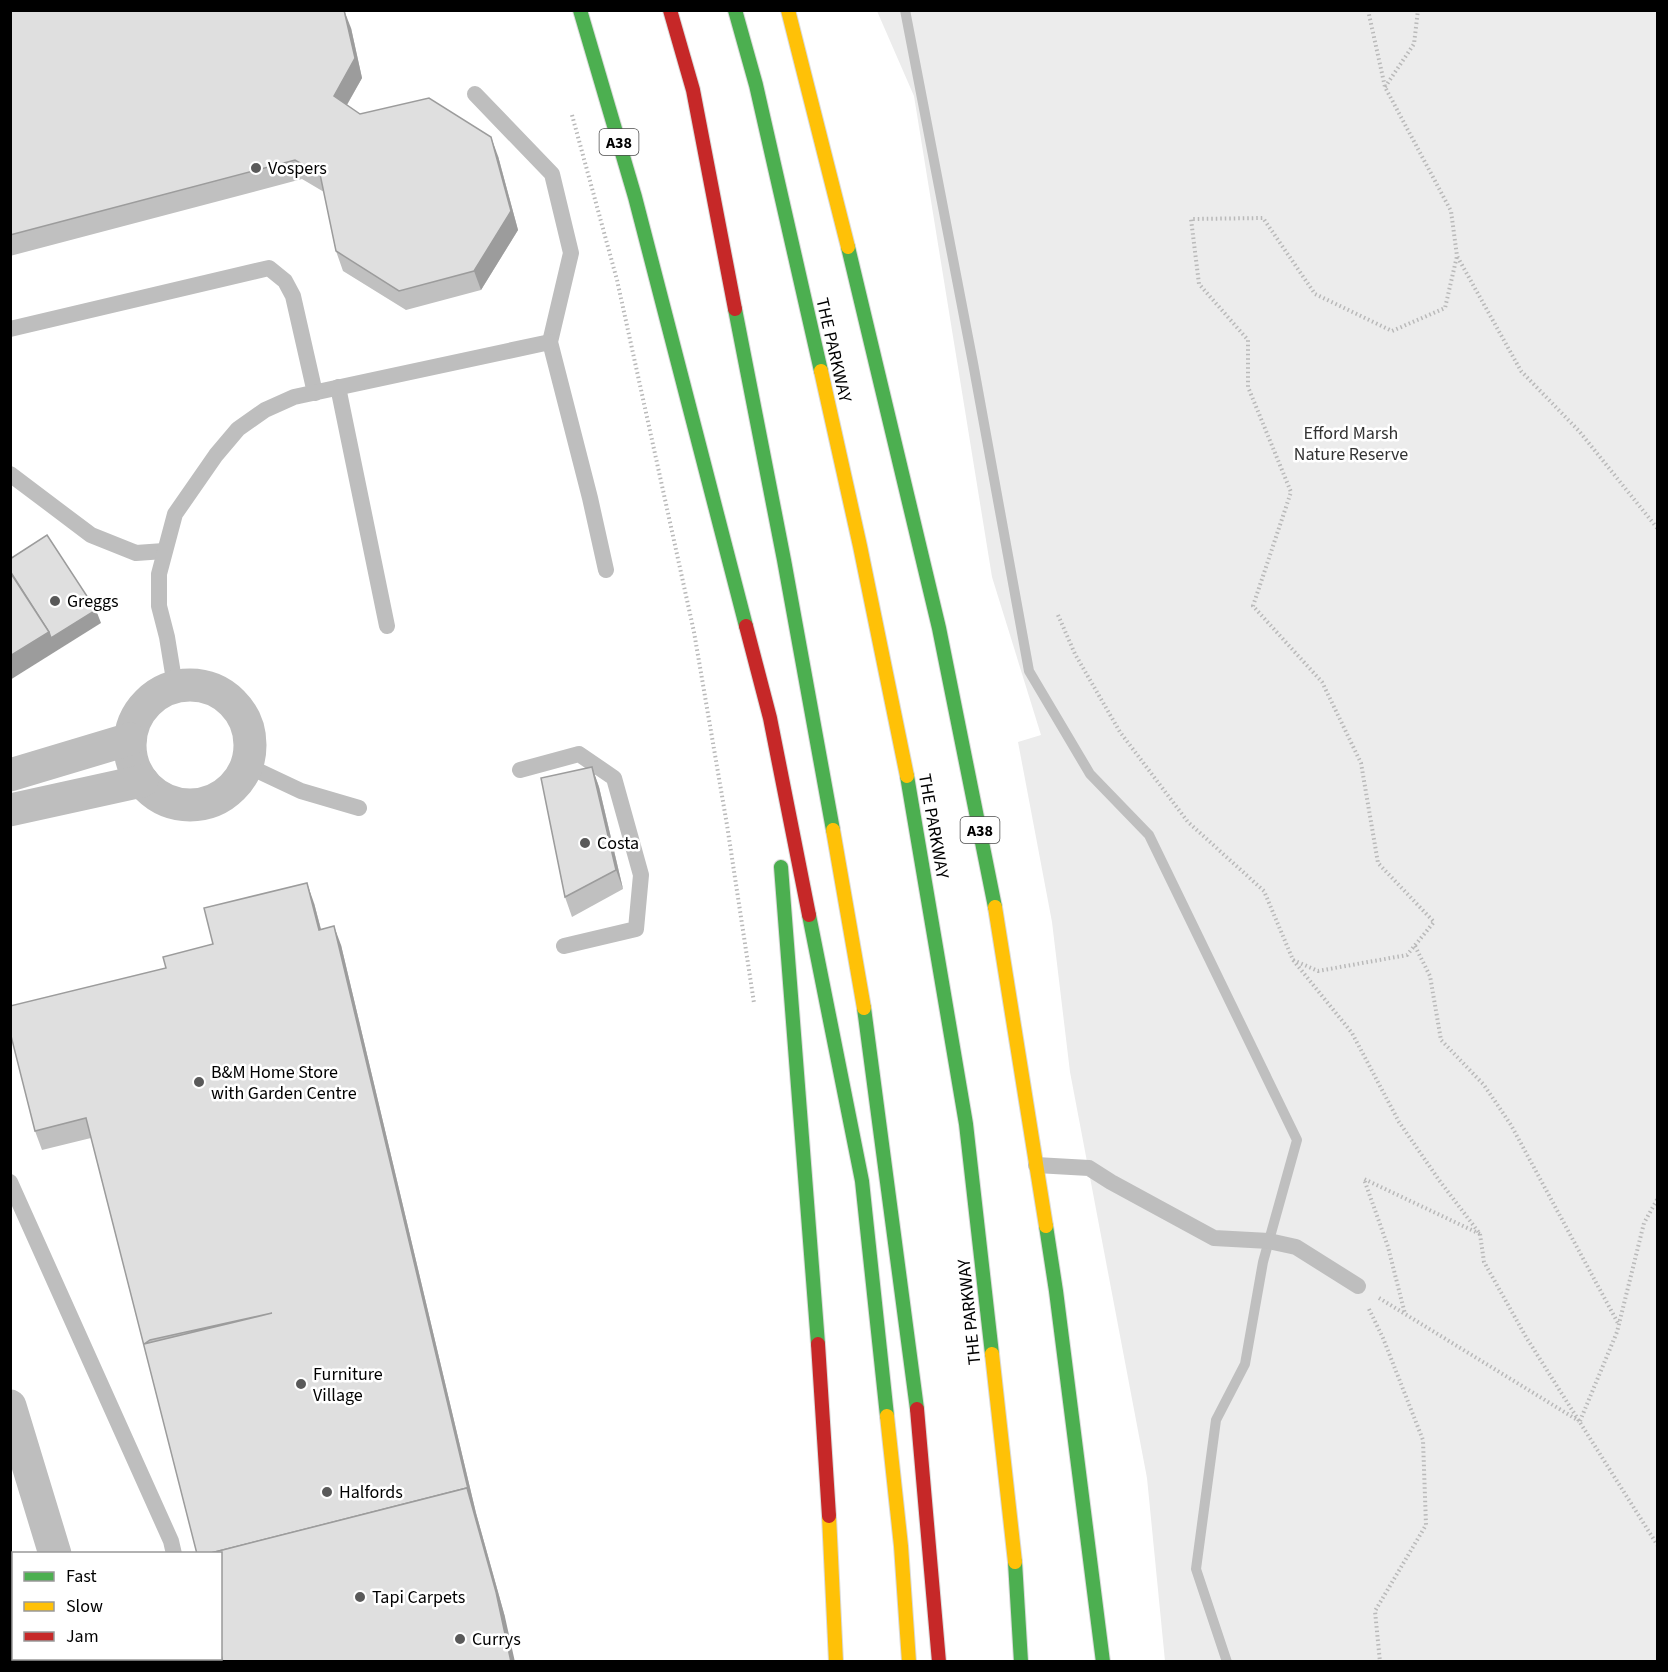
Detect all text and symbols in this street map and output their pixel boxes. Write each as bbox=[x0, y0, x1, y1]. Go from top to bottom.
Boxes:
road number: A38 bbox=[600, 129, 638, 155]
place label: Vospers bbox=[268, 156, 327, 181]
marker: Vospers bbox=[249, 161, 263, 175]
street label: THE PARKWAY bbox=[809, 295, 858, 405]
park label: Efford Marsh Nature Reserve bbox=[1294, 421, 1408, 467]
place label: Greggs bbox=[67, 589, 119, 614]
marker: Greggs bbox=[48, 594, 62, 608]
street label: THE PARKWAY bbox=[912, 772, 955, 881]
road number: A38 bbox=[960, 817, 1000, 843]
place label: Costa bbox=[597, 831, 639, 856]
marker: Costa bbox=[578, 836, 592, 850]
place label: B&M Home Store with Garden Centre bbox=[211, 1060, 357, 1106]
marker: B&M Home Store with Garden Centre bbox=[192, 1075, 206, 1089]
street label: THE PARKWAY bbox=[951, 1257, 987, 1366]
place label: Furniture Village bbox=[313, 1362, 383, 1408]
marker: Furniture Village bbox=[294, 1377, 308, 1391]
place label: Halfords bbox=[339, 1480, 403, 1505]
marker: Halfords bbox=[320, 1485, 334, 1499]
legend bbox=[12, 1552, 222, 1660]
text: Fast bbox=[66, 1564, 97, 1589]
place label: Tapi Carpets bbox=[372, 1585, 465, 1610]
marker: Tapi Carpets bbox=[353, 1590, 367, 1604]
text: Slow bbox=[66, 1594, 103, 1619]
text: Jam bbox=[66, 1624, 99, 1649]
place label: Currys bbox=[472, 1627, 521, 1652]
marker: Currys bbox=[453, 1632, 467, 1646]

